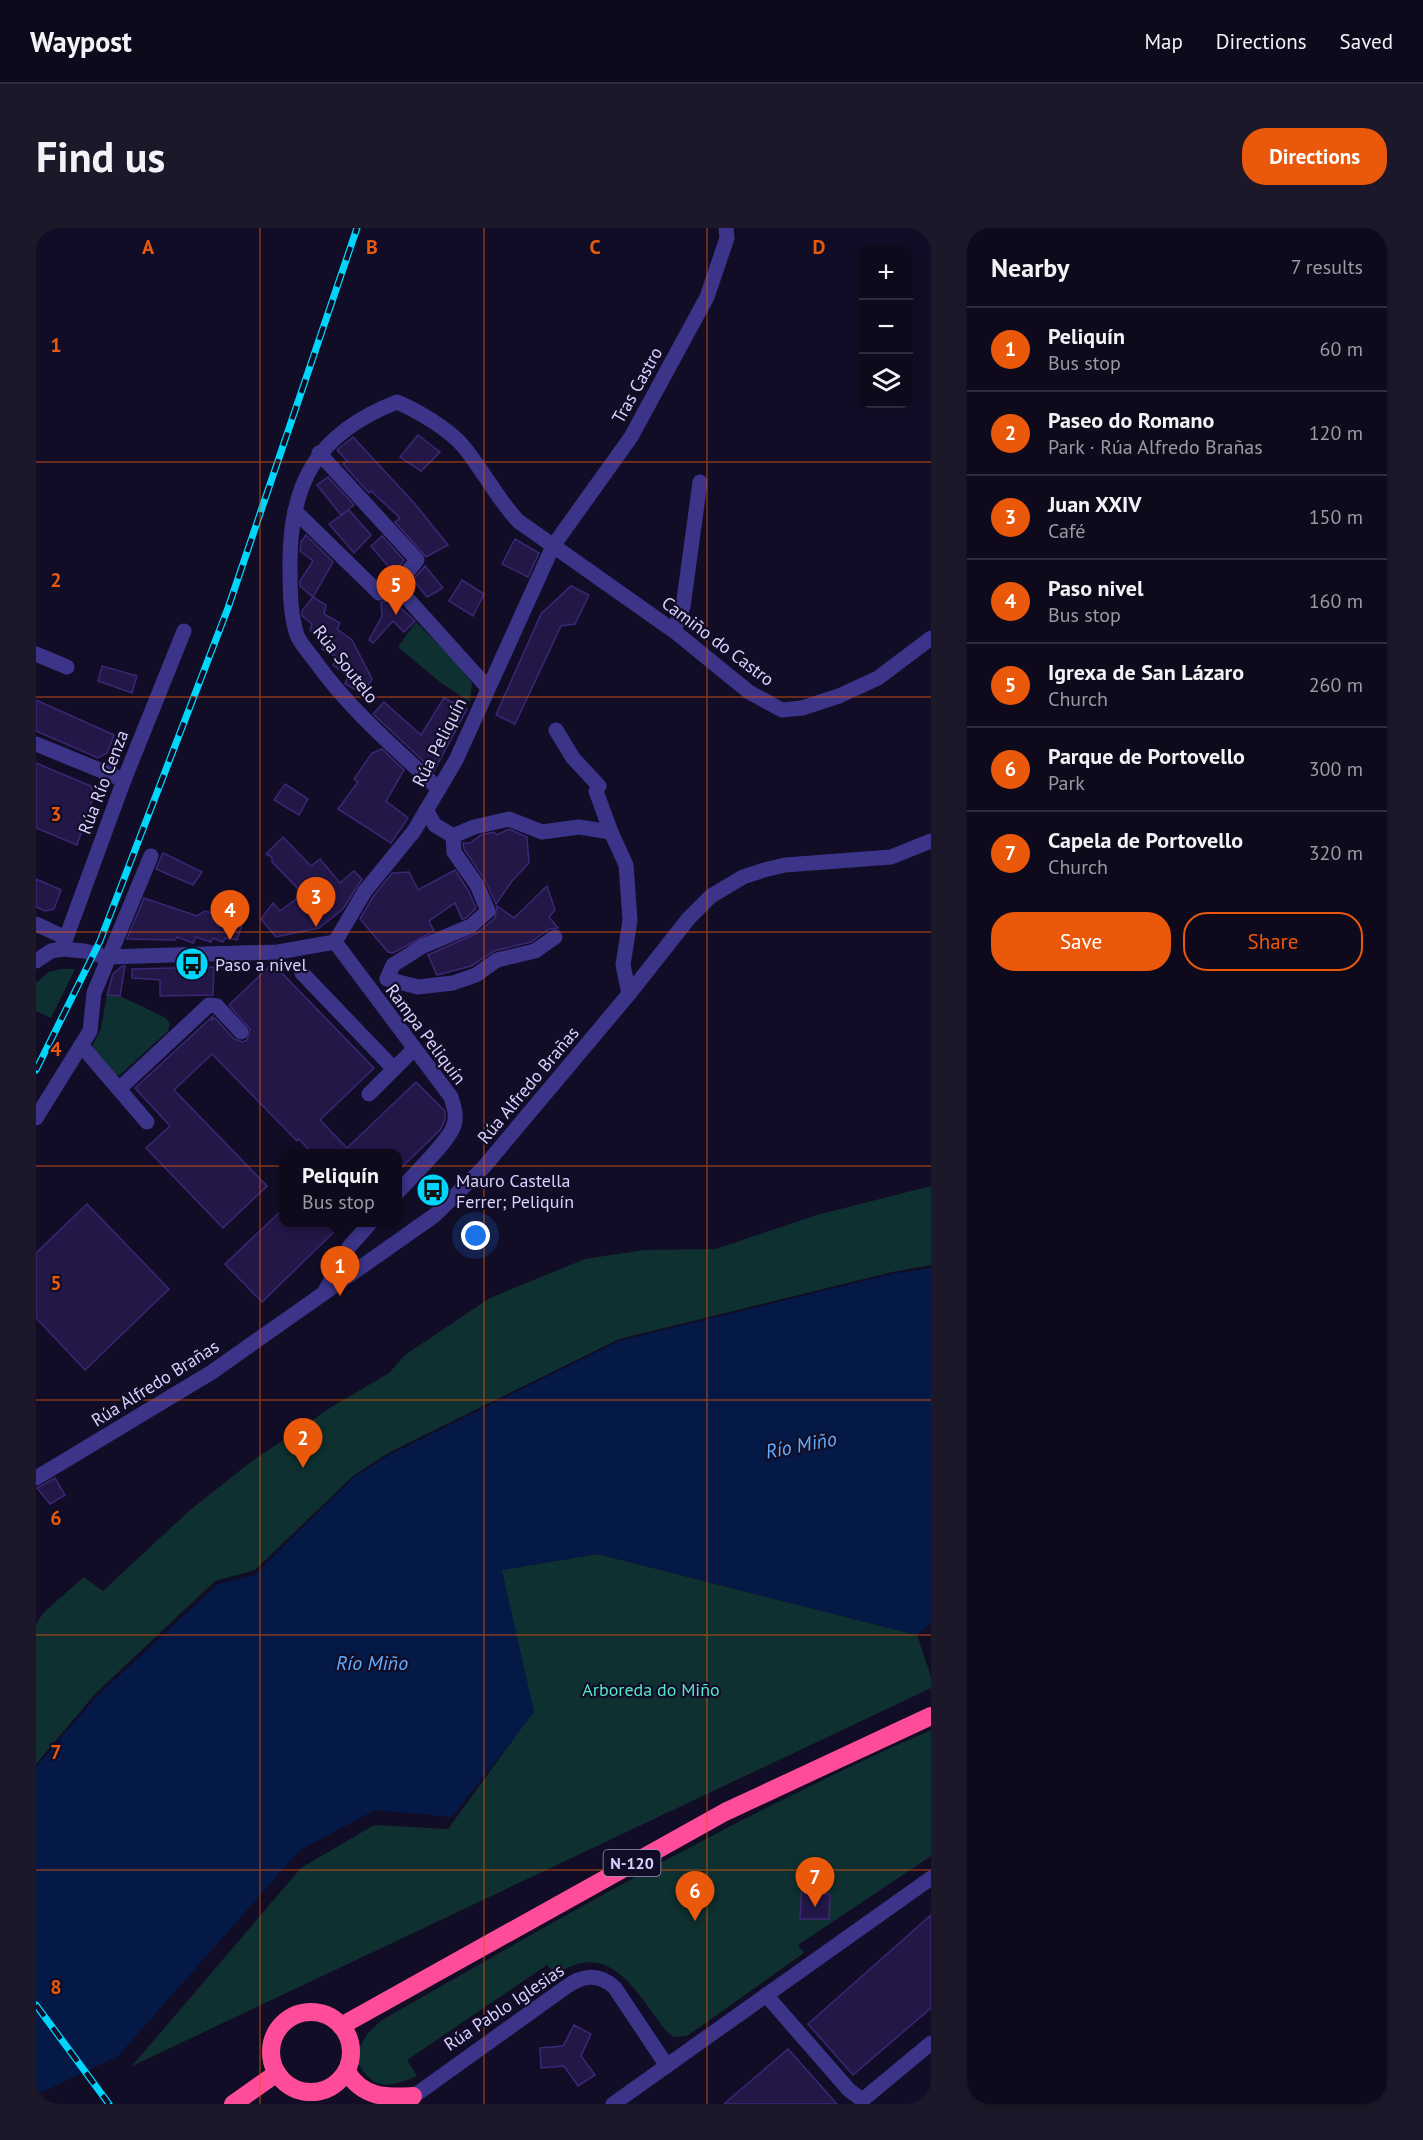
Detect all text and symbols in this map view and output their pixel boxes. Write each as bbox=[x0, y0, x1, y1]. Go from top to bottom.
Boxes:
text: Waypost bbox=[30, 23, 132, 60]
text: Map bbox=[1144, 28, 1183, 55]
text: Directions bbox=[1216, 28, 1307, 55]
text: Saved bbox=[1340, 28, 1393, 55]
button: Directions bbox=[1242, 128, 1387, 185]
text: Find us bbox=[36, 129, 165, 184]
text: A bbox=[142, 234, 155, 260]
text: B bbox=[366, 234, 378, 260]
text: C bbox=[589, 234, 601, 260]
text: D bbox=[813, 234, 826, 260]
map controls bbox=[859, 246, 913, 408]
button: + bbox=[859, 246, 913, 300]
text: Nearby bbox=[991, 251, 1069, 284]
text: 7 results bbox=[1291, 254, 1363, 280]
button: − bbox=[859, 300, 913, 354]
text: Peliquín bbox=[1048, 322, 1125, 350]
text: 1 bbox=[50, 332, 62, 358]
text: 1 bbox=[1005, 336, 1016, 362]
text: 60 m bbox=[1320, 336, 1363, 362]
street label: Tras Castro bbox=[607, 343, 667, 427]
text: Bus stop bbox=[1048, 350, 1121, 376]
button: layers bbox=[859, 354, 913, 408]
text: Paseo do Romano bbox=[1048, 406, 1214, 434]
text: 2 bbox=[1005, 420, 1016, 446]
text: 120 m bbox=[1309, 420, 1363, 446]
text: Park · Rúa Alfredo Brañas bbox=[1048, 434, 1263, 460]
text: Juan XXIV bbox=[1048, 490, 1142, 518]
text: 3 bbox=[1005, 504, 1016, 530]
text: 150 m bbox=[1309, 504, 1363, 530]
text: Café bbox=[1048, 518, 1085, 544]
pin: 5 bbox=[376, 566, 416, 615]
text: 2 bbox=[50, 567, 62, 593]
text: Paso nivel bbox=[1048, 574, 1143, 602]
text: 4 bbox=[1005, 588, 1016, 614]
text: 160 m bbox=[1309, 588, 1363, 614]
street label: Camiño do Castro bbox=[657, 591, 779, 691]
text: Bus stop bbox=[1048, 602, 1121, 628]
street label: Rúa Soutelo bbox=[308, 620, 384, 708]
text: Igrexa de San Lázaro bbox=[1048, 658, 1244, 686]
text: 5 bbox=[1005, 672, 1016, 698]
text: 260 m bbox=[1309, 672, 1363, 698]
text: Church bbox=[1048, 686, 1108, 712]
street label: Rúa Peliquín bbox=[407, 694, 471, 790]
street label: Rúa Río Cenza bbox=[73, 727, 133, 837]
text: Parque de Portovello bbox=[1048, 742, 1245, 770]
text: 6 bbox=[1005, 756, 1016, 782]
text: 300 m bbox=[1309, 756, 1363, 782]
text: Park bbox=[1048, 770, 1085, 796]
text: 3 bbox=[50, 801, 62, 827]
text: Capela de Portovello bbox=[1048, 826, 1243, 854]
text: 7 bbox=[1005, 840, 1016, 866]
text: 320 m bbox=[1309, 840, 1363, 866]
text: Church bbox=[1048, 854, 1108, 880]
pin: 3 bbox=[296, 878, 336, 927]
pin: 4 bbox=[210, 890, 250, 940]
button: Save bbox=[991, 912, 1171, 971]
button: Share bbox=[1183, 912, 1363, 971]
bus stop icon: Paso a nivel bbox=[174, 946, 210, 982]
place label: Paso a nivel bbox=[215, 953, 307, 976]
street label: Rampa Peliquín bbox=[381, 979, 471, 1089]
street label: Rúa Alfredo Brañas bbox=[472, 1022, 584, 1148]
text: 4 bbox=[50, 1036, 62, 1062]
popup bbox=[279, 1149, 402, 1227]
text: Peliquín bbox=[302, 1161, 379, 1189]
place label: Mauro Castella Ferrer; Peliquín bbox=[456, 1169, 574, 1213]
bus stop icon: Mauro Castella Ferrer; Peliquín bbox=[415, 1172, 451, 1208]
text: Bus stop bbox=[302, 1189, 375, 1215]
your location bbox=[461, 1221, 490, 1250]
pin: 1 bbox=[320, 1246, 360, 1296]
text: 5 bbox=[50, 1270, 62, 1296]
street label: Rúa Alfredo Brañas bbox=[87, 1335, 223, 1431]
pin: 2 bbox=[284, 1418, 322, 1468]
water label: Río Miño bbox=[763, 1425, 839, 1465]
text: 6 bbox=[50, 1505, 62, 1531]
water label: Río Miño bbox=[336, 1650, 408, 1676]
park label: Arboreda do Miño bbox=[582, 1678, 720, 1701]
text: 7 bbox=[50, 1739, 62, 1765]
road number: N-120 bbox=[604, 1850, 660, 1876]
pin: 7 bbox=[796, 1858, 834, 1907]
pin: 6 bbox=[676, 1872, 714, 1921]
street label: Rúa Pablo Iglesias bbox=[440, 1958, 568, 2056]
text: 8 bbox=[50, 1974, 62, 2000]

